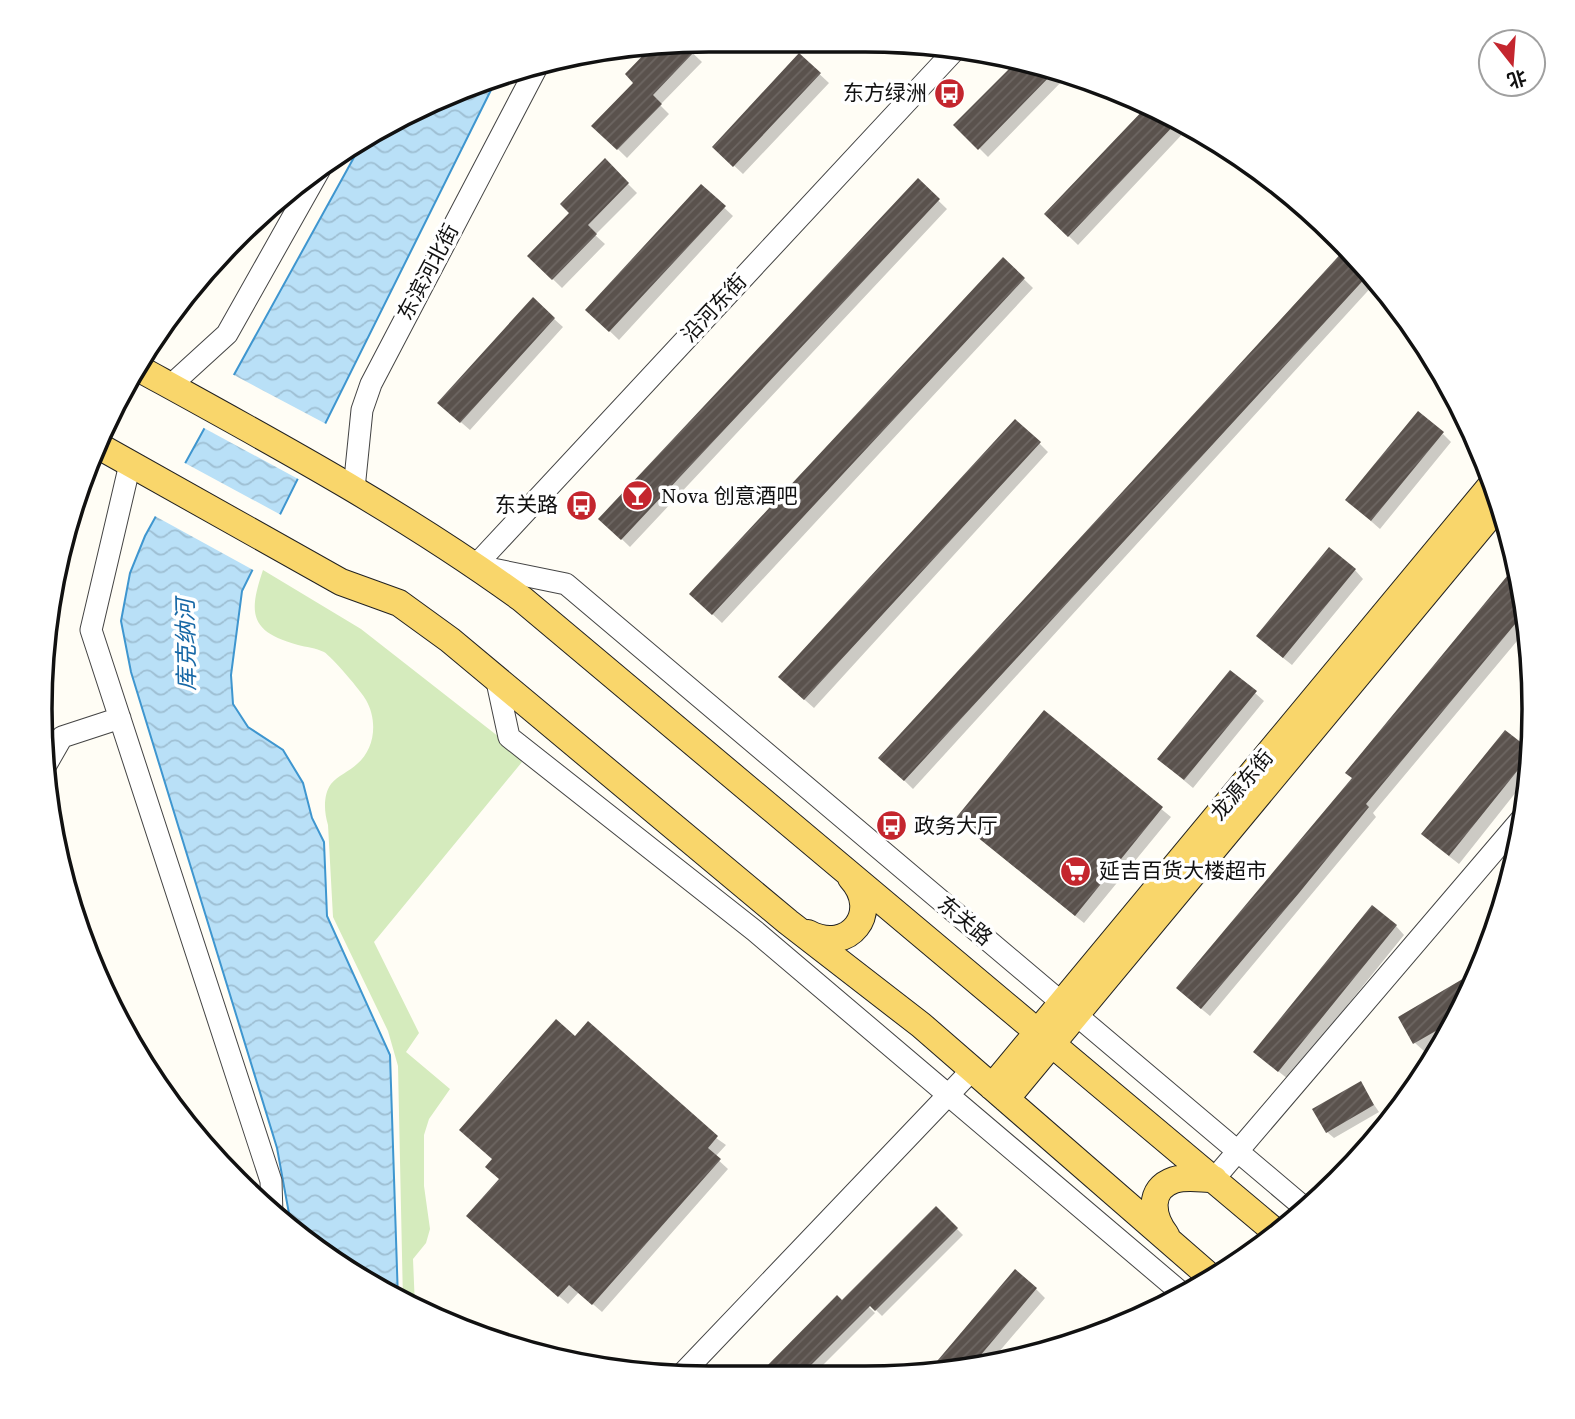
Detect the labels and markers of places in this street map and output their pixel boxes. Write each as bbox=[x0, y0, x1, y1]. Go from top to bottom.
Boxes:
bus stop icon: 东方绿洲 bbox=[933, 76, 967, 110]
place label: 东方绿洲 bbox=[843, 78, 927, 107]
bar icon: Nova 创意酒吧 bbox=[621, 479, 655, 513]
place label: Nova 创意酒吧 bbox=[661, 481, 798, 510]
bus stop icon: 东关路 bbox=[564, 488, 598, 522]
place label: 东关路 bbox=[495, 490, 558, 519]
bus stop icon: 政务大厅 bbox=[874, 809, 908, 843]
place label: 政务大厅 bbox=[914, 811, 998, 840]
supermarket icon: 延吉百货大楼超市 bbox=[1059, 854, 1093, 888]
place label: 延吉百货大楼超市 bbox=[1099, 856, 1267, 885]

